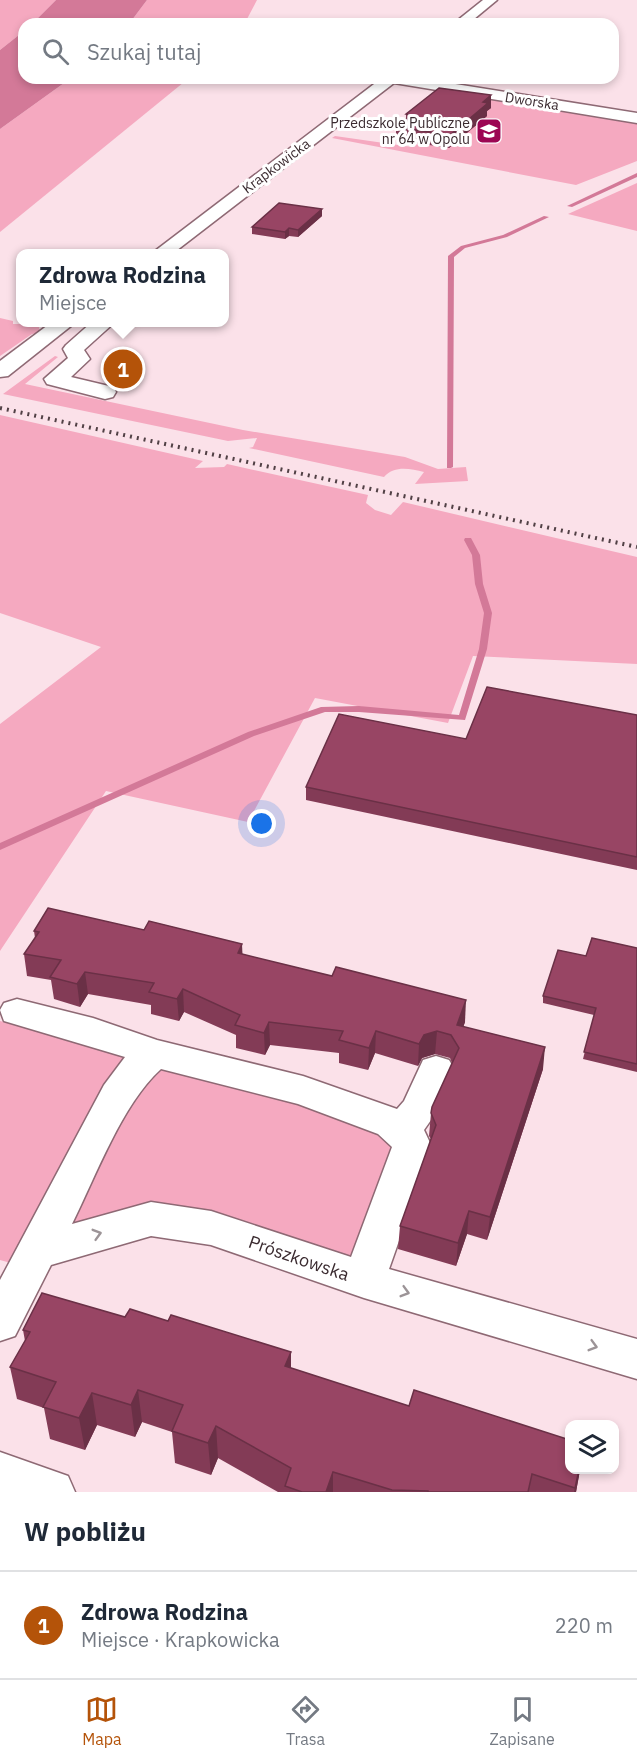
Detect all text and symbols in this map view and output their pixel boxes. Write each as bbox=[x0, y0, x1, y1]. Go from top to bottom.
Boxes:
search box bbox=[18, 18, 619, 84]
icon: search bbox=[39, 35, 72, 68]
text: Szukaj tutaj bbox=[87, 37, 202, 66]
street label: Dworska bbox=[504, 88, 561, 114]
place label: Przedszkole Publiczne nr 64 w Opolu bbox=[330, 114, 470, 148]
school or university icon: Przedszkole Publiczne nr 64 w Opolu bbox=[474, 116, 504, 146]
street label: Krapkowicka bbox=[238, 134, 314, 197]
popup bbox=[16, 249, 229, 327]
text: Zdrowa Rodzina bbox=[39, 260, 206, 289]
text: Miejsce bbox=[39, 289, 107, 316]
pin: 1 bbox=[104, 346, 142, 392]
your location bbox=[247, 809, 276, 838]
one-way arrow bbox=[92, 1229, 102, 1242]
street label: Prószkowska bbox=[246, 1230, 353, 1286]
one-way arrow bbox=[399, 1285, 410, 1297]
one-way arrow bbox=[587, 1339, 597, 1351]
map controls bbox=[565, 1420, 619, 1474]
button: layers bbox=[565, 1420, 619, 1474]
text: W pobliżu bbox=[24, 1514, 146, 1548]
text: Zdrowa Rodzina bbox=[81, 1597, 248, 1626]
text: 1 bbox=[38, 1612, 50, 1639]
text: 220 m bbox=[555, 1612, 613, 1639]
text: Miejsce · Krapkowicka bbox=[81, 1626, 280, 1653]
tab: Mapa bbox=[82, 1693, 122, 1749]
tab: Trasa bbox=[286, 1693, 325, 1749]
tab: Zapisane bbox=[489, 1693, 555, 1749]

